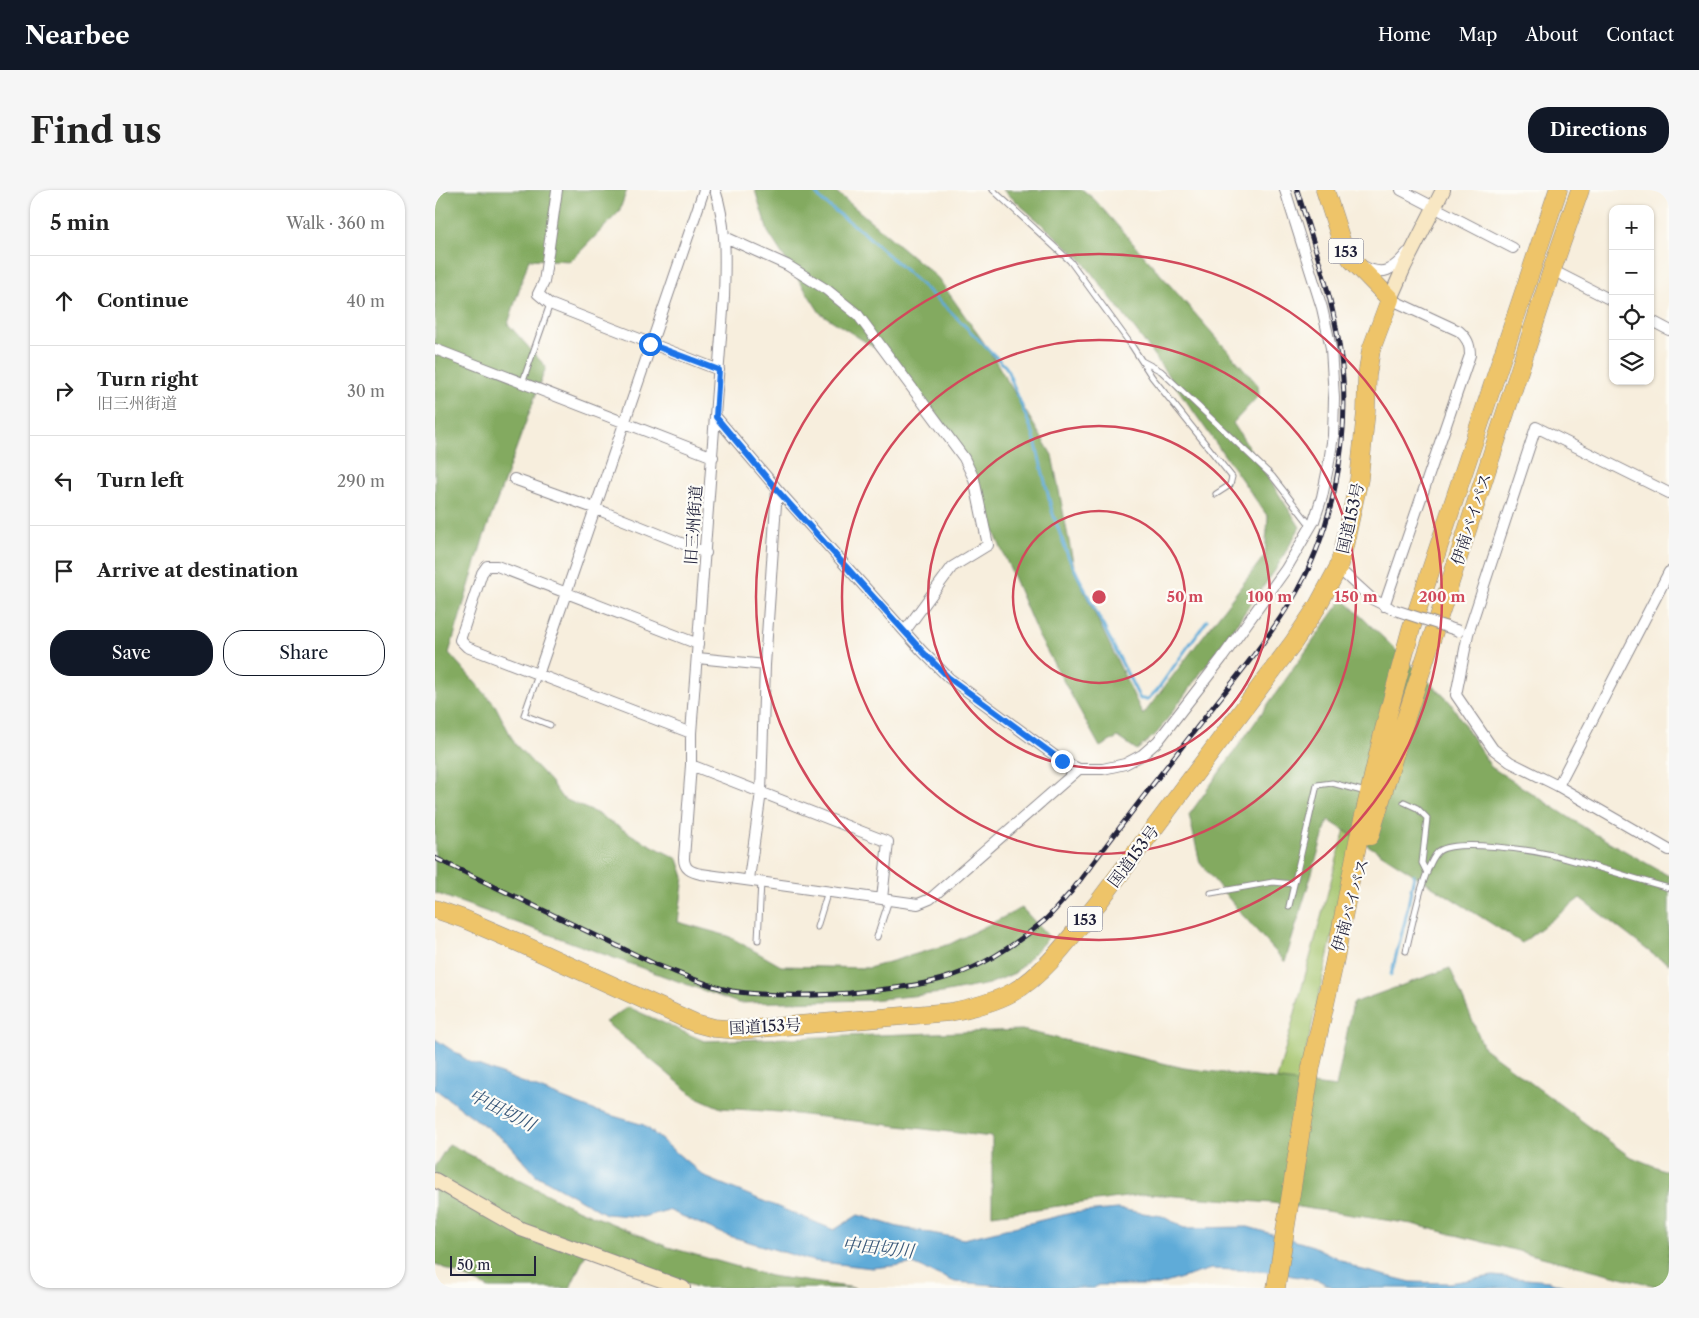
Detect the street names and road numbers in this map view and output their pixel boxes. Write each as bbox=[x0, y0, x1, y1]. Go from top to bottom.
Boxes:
road number: 153 bbox=[1329, 238, 1363, 264]
street label: 伊南バイパス bbox=[1447, 470, 1495, 568]
street label: 国道153号 bbox=[1332, 481, 1368, 555]
street label: 旧三州街道 bbox=[680, 484, 706, 566]
street label: 国道153号 bbox=[1103, 821, 1163, 891]
street label: 伊南バイパス bbox=[1327, 856, 1373, 954]
road number: 153 bbox=[1067, 906, 1103, 932]
street label: 国道153号 bbox=[728, 1014, 802, 1038]

